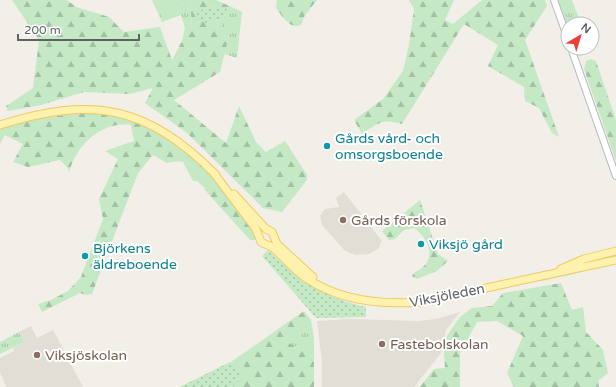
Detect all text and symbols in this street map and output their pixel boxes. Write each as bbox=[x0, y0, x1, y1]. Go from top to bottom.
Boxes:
scale bar bbox=[18, 16, 139, 42]
north arrow bbox=[560, 16, 600, 56]
text: N bbox=[578, 21, 593, 36]
text: 200 m bbox=[24, 23, 61, 37]
place label: Gårds vård- och omsorgsboende bbox=[335, 130, 443, 163]
marker: Gårds vård- och omsorgsboende bbox=[322, 141, 332, 151]
place label: Gårds förskola bbox=[351, 212, 447, 229]
marker: Gårds förskola bbox=[338, 215, 348, 225]
place label: Viksjö gård bbox=[429, 236, 503, 253]
marker: Viksjö gård bbox=[416, 239, 426, 249]
place label: Björkens äldreboende bbox=[93, 240, 177, 273]
marker: Björkens äldreboende bbox=[80, 251, 90, 261]
street label: Viksjöleden bbox=[408, 280, 486, 311]
place label: Fastebolskolan bbox=[390, 336, 489, 353]
marker: Fastebolskolan bbox=[377, 339, 387, 349]
place label: Viksjöskolan bbox=[45, 347, 127, 364]
marker: Viksjöskolan bbox=[32, 350, 42, 360]

